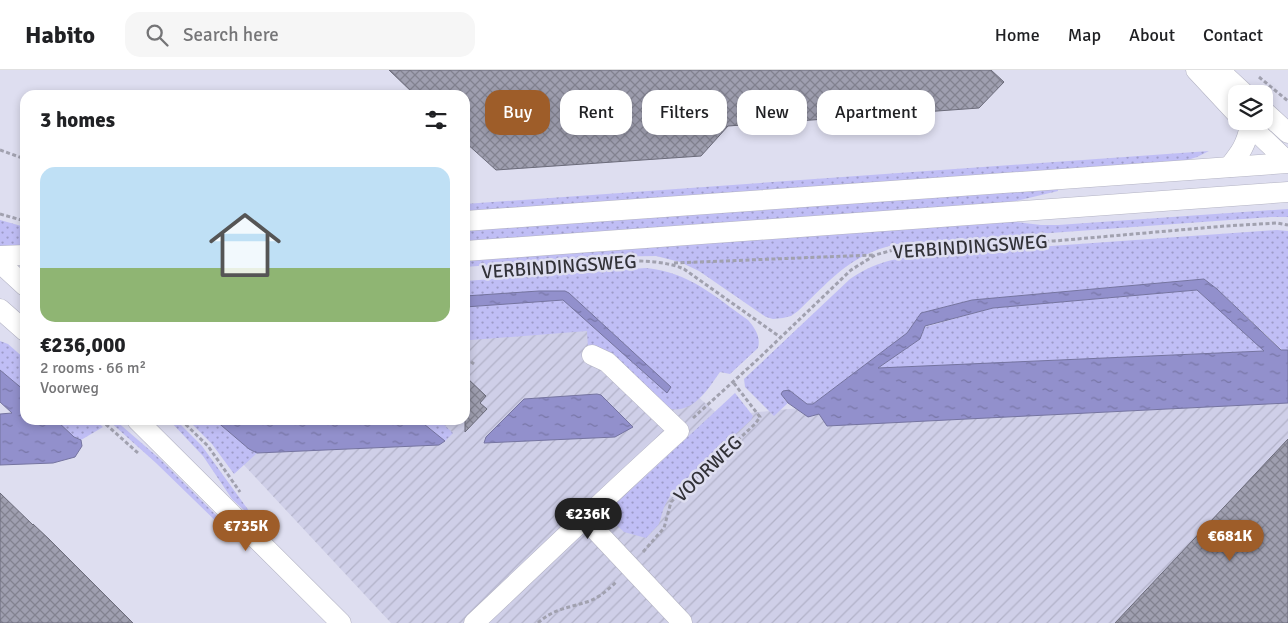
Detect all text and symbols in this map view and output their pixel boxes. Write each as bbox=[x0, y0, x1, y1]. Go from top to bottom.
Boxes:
search box bbox=[125, 12, 475, 57]
text: Habito bbox=[25, 20, 95, 50]
icon: search bbox=[143, 21, 171, 49]
text: Search here bbox=[183, 23, 279, 47]
text: Home bbox=[995, 24, 1040, 46]
text: Map bbox=[1068, 24, 1101, 46]
text: About bbox=[1129, 24, 1175, 46]
text: Contact bbox=[1203, 24, 1263, 46]
map controls bbox=[1228, 85, 1273, 130]
button: layers bbox=[1228, 85, 1273, 130]
chip: Buy bbox=[485, 90, 550, 135]
chip: Rent bbox=[560, 90, 632, 135]
chip: Filters bbox=[642, 90, 727, 135]
chip: New bbox=[737, 90, 807, 135]
chip: Apartment bbox=[817, 90, 935, 135]
icon: filters bbox=[422, 106, 450, 134]
text: 3 homes bbox=[40, 107, 115, 133]
icon: home bbox=[200, 200, 290, 290]
street label: VERBINDINGSWEG bbox=[892, 230, 1048, 264]
street label: VERBINDINGSWEG bbox=[481, 250, 637, 284]
text: €236,000 bbox=[40, 332, 126, 358]
text: 2 rooms · 66 m² bbox=[40, 358, 146, 378]
text: Voorweg bbox=[40, 378, 99, 398]
street label: VOORWEG bbox=[669, 431, 747, 507]
pin: €236K bbox=[553, 498, 623, 540]
text: €236K bbox=[566, 504, 610, 524]
pin: €735K bbox=[211, 510, 281, 552]
text: €735K bbox=[224, 516, 268, 536]
pin: €681K bbox=[1195, 520, 1265, 562]
text: €681K bbox=[1208, 526, 1252, 546]

